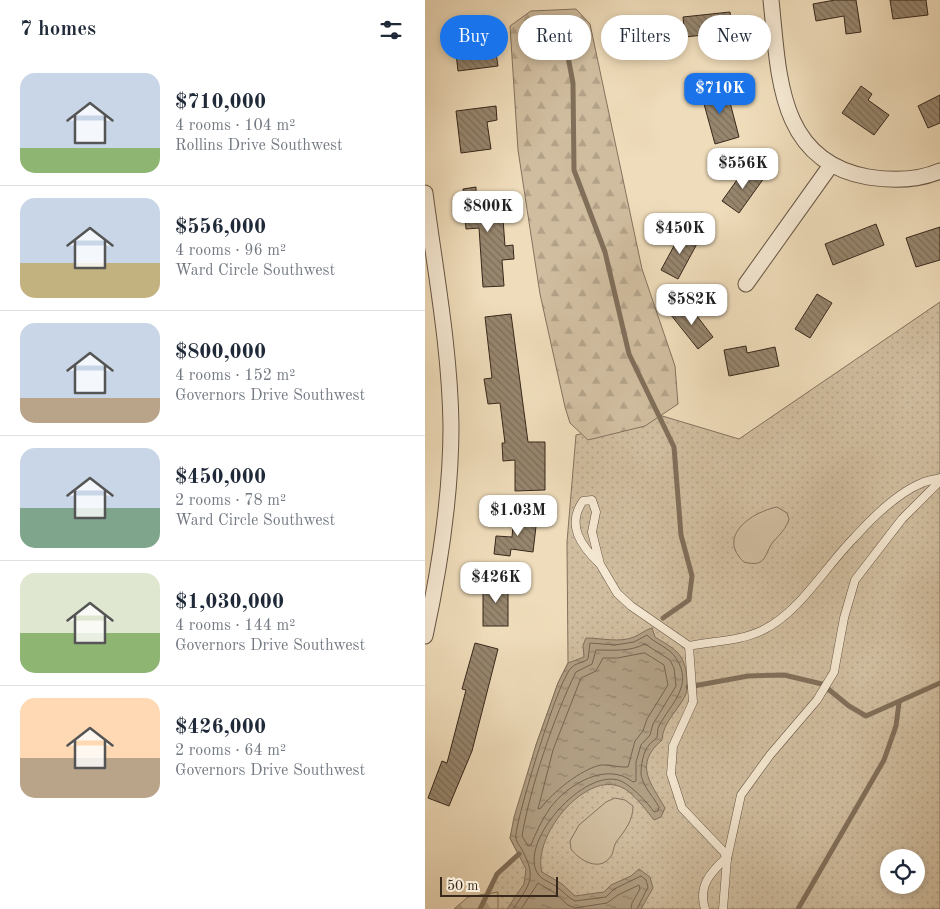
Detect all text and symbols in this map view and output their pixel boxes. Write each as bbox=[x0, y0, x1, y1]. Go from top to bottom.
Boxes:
chip: Buy bbox=[440, 15, 508, 60]
chip: Rent bbox=[518, 15, 591, 60]
chip: Filters bbox=[601, 15, 688, 60]
chip: New bbox=[698, 15, 771, 60]
icon: filters bbox=[377, 16, 405, 44]
text: 7 homes bbox=[20, 19, 96, 40]
pin: $710K bbox=[685, 72, 755, 115]
text: $710K bbox=[695, 81, 745, 97]
text: $710,000 bbox=[175, 92, 266, 113]
icon: home bbox=[60, 93, 120, 153]
text: 4 rooms · 104 m² bbox=[175, 118, 295, 134]
text: Rollins Drive Southwest bbox=[175, 138, 343, 154]
pin: $556K bbox=[708, 148, 778, 190]
text: $556K bbox=[718, 156, 768, 172]
pin: $800K bbox=[453, 190, 523, 233]
text: $800K bbox=[463, 199, 513, 215]
pin: $450K bbox=[645, 212, 715, 255]
text: $556,000 bbox=[175, 217, 266, 238]
icon: home bbox=[60, 218, 120, 278]
text: $450K bbox=[655, 221, 705, 237]
text: 4 rooms · 96 m² bbox=[175, 243, 286, 259]
text: Ward Circle Southwest bbox=[175, 263, 335, 279]
pin: $582K bbox=[657, 284, 727, 326]
text: $582K bbox=[667, 292, 717, 308]
text: $800,000 bbox=[175, 342, 266, 363]
icon: home bbox=[60, 343, 120, 403]
text: 4 rooms · 152 m² bbox=[175, 368, 295, 384]
text: Governors Drive Southwest bbox=[175, 388, 365, 404]
text: $450,000 bbox=[175, 467, 266, 488]
icon: home bbox=[60, 468, 120, 528]
text: 2 rooms · 78 m² bbox=[175, 493, 286, 509]
pin: $1.03M bbox=[477, 494, 559, 537]
text: $1.03M bbox=[490, 503, 546, 519]
text: Ward Circle Southwest bbox=[175, 513, 335, 529]
pin: $426K bbox=[461, 562, 531, 604]
text: $426K bbox=[471, 570, 521, 586]
text: $1,030,000 bbox=[175, 592, 284, 613]
icon: home bbox=[60, 593, 120, 653]
text: 4 rooms · 144 m² bbox=[175, 618, 295, 634]
text: Governors Drive Southwest bbox=[175, 638, 365, 654]
text: $426,000 bbox=[175, 717, 266, 738]
icon: home bbox=[60, 718, 120, 778]
text: 2 rooms · 64 m² bbox=[175, 743, 286, 759]
text: Governors Drive Southwest bbox=[175, 763, 365, 779]
map controls bbox=[880, 849, 925, 894]
button: locate bbox=[880, 849, 925, 894]
scale bar bbox=[440, 874, 557, 897]
text: 50 m bbox=[447, 879, 478, 893]

